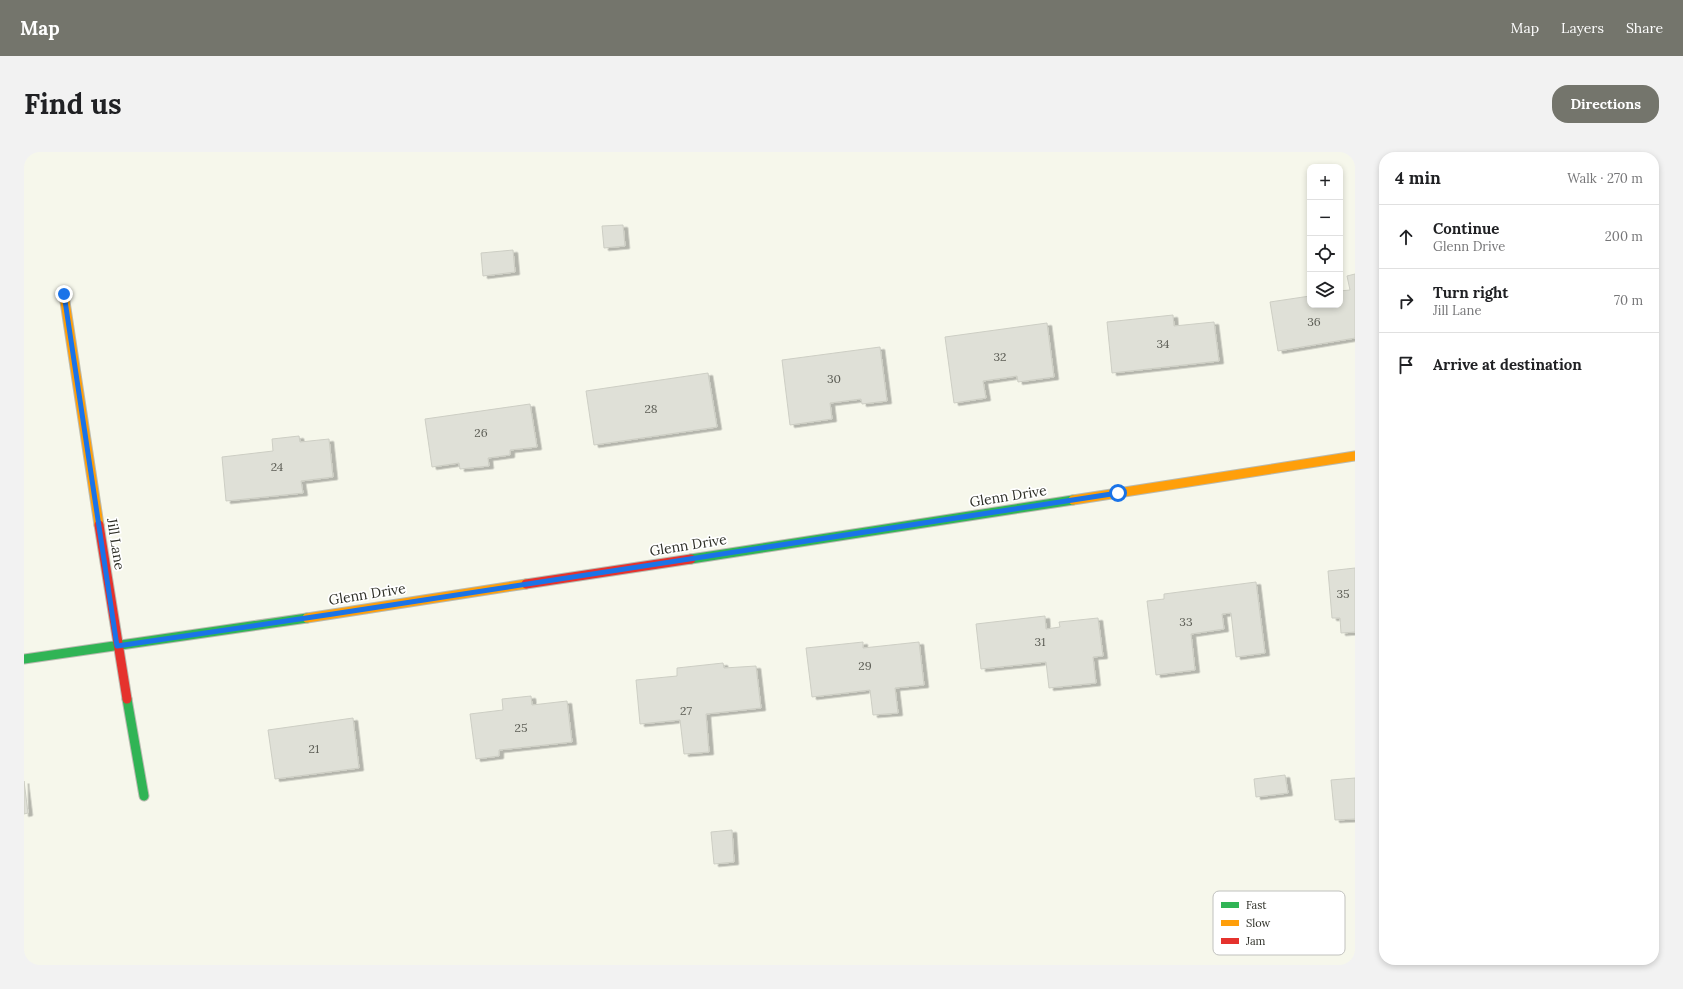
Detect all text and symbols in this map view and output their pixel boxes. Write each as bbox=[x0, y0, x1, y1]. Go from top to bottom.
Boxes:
text: Map bbox=[20, 16, 60, 40]
text: Map bbox=[1511, 19, 1539, 37]
text: Layers bbox=[1561, 19, 1604, 37]
text: Share bbox=[1626, 19, 1663, 37]
button: Directions bbox=[1552, 85, 1659, 123]
text: Find us bbox=[24, 86, 122, 122]
map controls bbox=[1307, 164, 1343, 308]
button: + bbox=[1307, 164, 1343, 200]
text: 4 min bbox=[1395, 167, 1441, 189]
text: Walk · 270 m bbox=[1567, 170, 1643, 187]
button: − bbox=[1307, 200, 1343, 236]
text: Continue bbox=[1433, 219, 1499, 238]
icon: ahead bbox=[1395, 226, 1417, 248]
text: 200 m bbox=[1605, 228, 1643, 245]
button: locate bbox=[1307, 236, 1343, 272]
text: Glenn Drive bbox=[1433, 238, 1505, 255]
button: layers bbox=[1307, 272, 1343, 308]
text: Turn right bbox=[1433, 283, 1509, 302]
route end bbox=[55, 285, 73, 303]
icon: right bbox=[1395, 290, 1417, 312]
text: 70 m bbox=[1614, 292, 1643, 309]
text: Jill Lane bbox=[1433, 302, 1481, 319]
house number: 36 bbox=[1307, 314, 1321, 329]
house number: 34 bbox=[1156, 336, 1170, 351]
house number: 32 bbox=[993, 349, 1007, 364]
icon: arrive bbox=[1395, 354, 1417, 376]
text: Arrive at destination bbox=[1433, 355, 1582, 374]
house number: 30 bbox=[827, 371, 841, 386]
house number: 28 bbox=[644, 401, 658, 416]
house number: 26 bbox=[474, 425, 488, 440]
house number: 24 bbox=[271, 459, 284, 474]
street label: Glenn Drive bbox=[968, 481, 1048, 511]
route start bbox=[1109, 484, 1127, 502]
street label: Jill Lane bbox=[103, 516, 129, 572]
street label: Glenn Drive bbox=[648, 530, 728, 560]
street label: Glenn Drive bbox=[327, 579, 407, 609]
house number: 35 bbox=[1336, 586, 1350, 601]
house number: 33 bbox=[1179, 614, 1193, 629]
house number: 31 bbox=[1034, 634, 1046, 649]
house number: 29 bbox=[858, 658, 872, 673]
house number: 27 bbox=[680, 703, 692, 718]
house number: 25 bbox=[515, 720, 527, 735]
house number: 21 bbox=[309, 741, 319, 756]
legend bbox=[1213, 891, 1345, 955]
text: Fast bbox=[1246, 898, 1267, 912]
text: Slow bbox=[1246, 916, 1271, 930]
text: Jam bbox=[1245, 934, 1266, 948]

